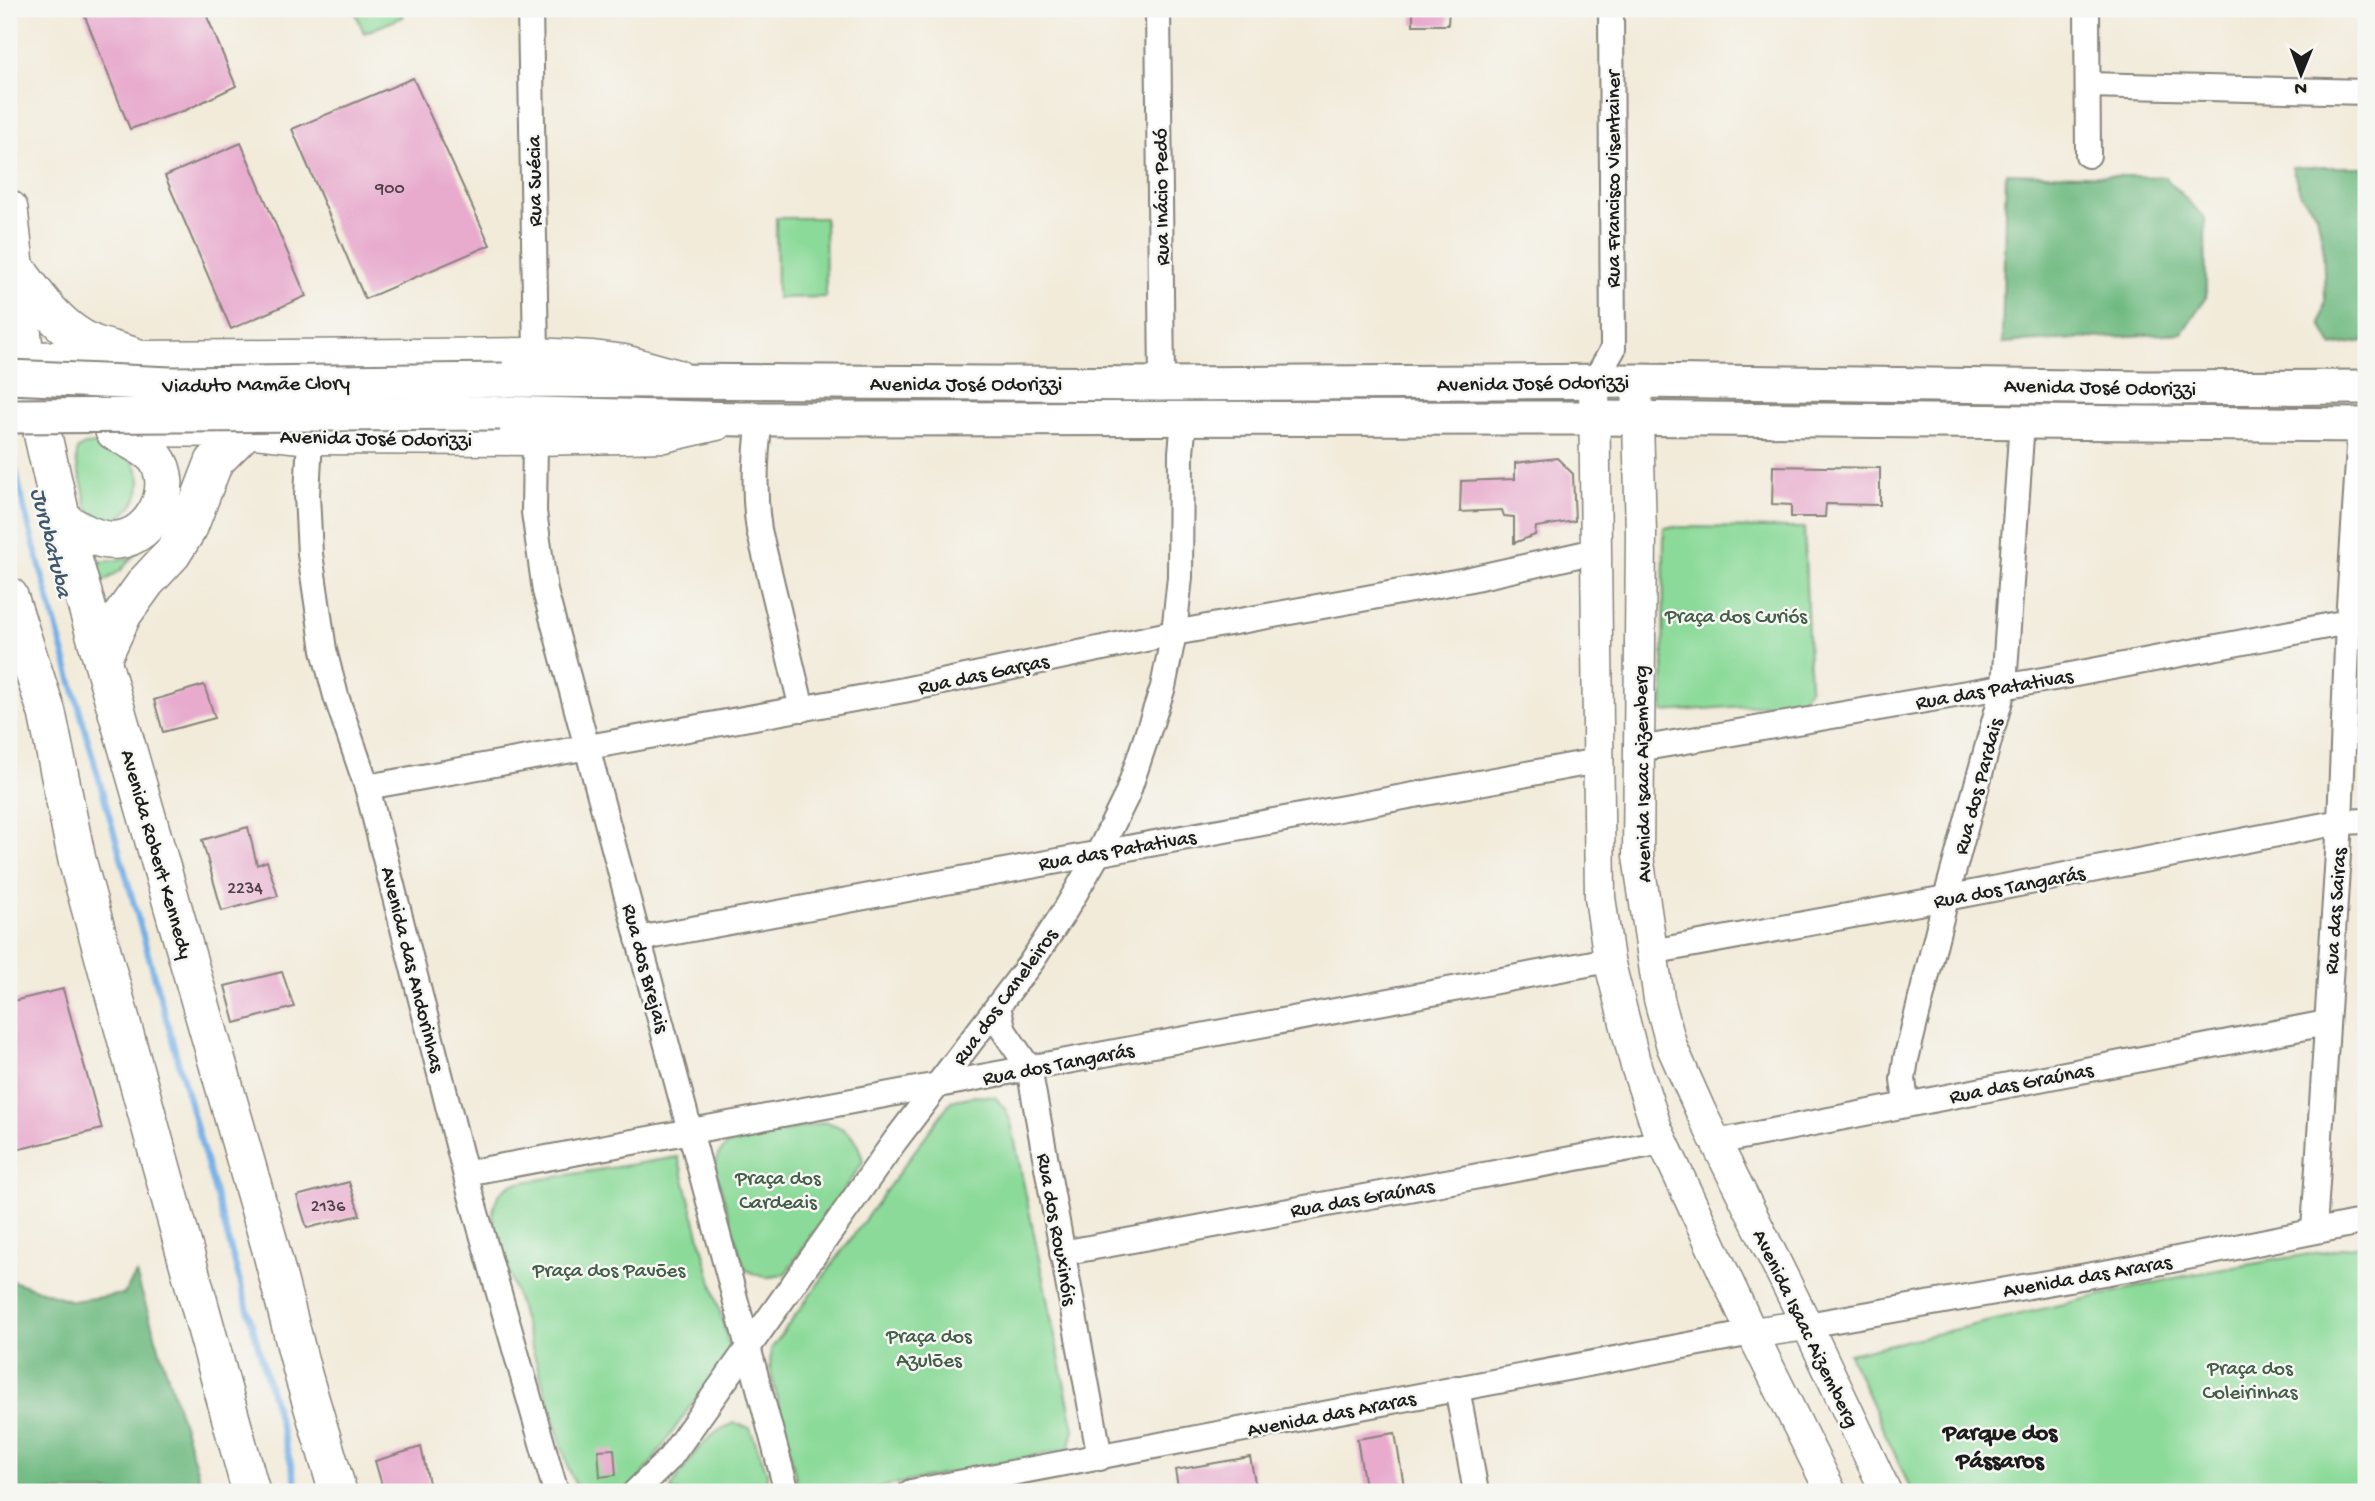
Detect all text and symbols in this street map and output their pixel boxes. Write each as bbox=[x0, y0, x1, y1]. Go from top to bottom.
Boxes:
north arrow bbox=[2266, 38, 2336, 108]
street label: Rua Francisco Visentainer bbox=[1603, 69, 1628, 288]
text: N bbox=[2294, 76, 2307, 99]
street label: Rua Inácio Pedó bbox=[1150, 128, 1177, 266]
street label: Rua Suécia bbox=[523, 134, 550, 227]
house number: 900 bbox=[374, 179, 405, 200]
street label: Avenida José Odorizzi bbox=[1437, 371, 1629, 400]
street label: Viaduto Mamãe Clory bbox=[161, 372, 350, 401]
street label: Avenida José Odorizzi bbox=[870, 374, 1062, 399]
street label: Avenida José Odorizzi bbox=[2004, 375, 2196, 404]
street label: Avenida José Odorizzi bbox=[280, 426, 472, 455]
water label: Jurubatuba bbox=[23, 485, 77, 602]
park label: Praça dos Curiós bbox=[1664, 606, 1808, 631]
street label: Rua das Garças bbox=[916, 650, 1053, 702]
street label: Avenida Isaac Aizemberg bbox=[1630, 665, 1659, 883]
street label: Rua das Patativas bbox=[1914, 665, 2077, 718]
street label: Rua dos Pardais bbox=[1950, 715, 2011, 858]
street label: Avenida Robert Kennedy bbox=[113, 747, 197, 963]
street label: Rua das Patativas bbox=[1037, 826, 1200, 879]
street label: Rua das Sairas bbox=[2321, 846, 2354, 975]
street label: Rua dos Tangarás bbox=[1932, 862, 2089, 916]
street label: Avenida das Andorinhas bbox=[373, 865, 449, 1076]
house number: 2234 bbox=[227, 879, 263, 900]
street label: Rua dos Brejais bbox=[614, 902, 673, 1037]
street label: Rua dos Caneleiros bbox=[949, 924, 1066, 1071]
street label: Rua dos Tangarás bbox=[981, 1039, 1138, 1093]
street label: Rua das Graúnas bbox=[1948, 1059, 2097, 1112]
street label: Rua dos Rouxinóis bbox=[1029, 1152, 1080, 1309]
park label: Praça dos Cardeais bbox=[734, 1168, 822, 1217]
street label: Rua das Graúnas bbox=[1289, 1175, 1438, 1225]
house number: 2136 bbox=[311, 1197, 346, 1218]
street label: Avenida Isaac Aizemberg bbox=[1745, 1226, 1863, 1433]
street label: Avenida das Araras bbox=[2001, 1251, 2175, 1306]
park label: Praça dos Pavões bbox=[532, 1260, 686, 1285]
park label: Praça dos Azulões bbox=[885, 1326, 973, 1375]
park label: Praça dos Coleirinhas bbox=[2203, 1358, 2299, 1407]
street label: Avenida das Araras bbox=[1245, 1388, 1419, 1445]
district label: Parque dos Pássaros bbox=[1941, 1420, 2058, 1477]

